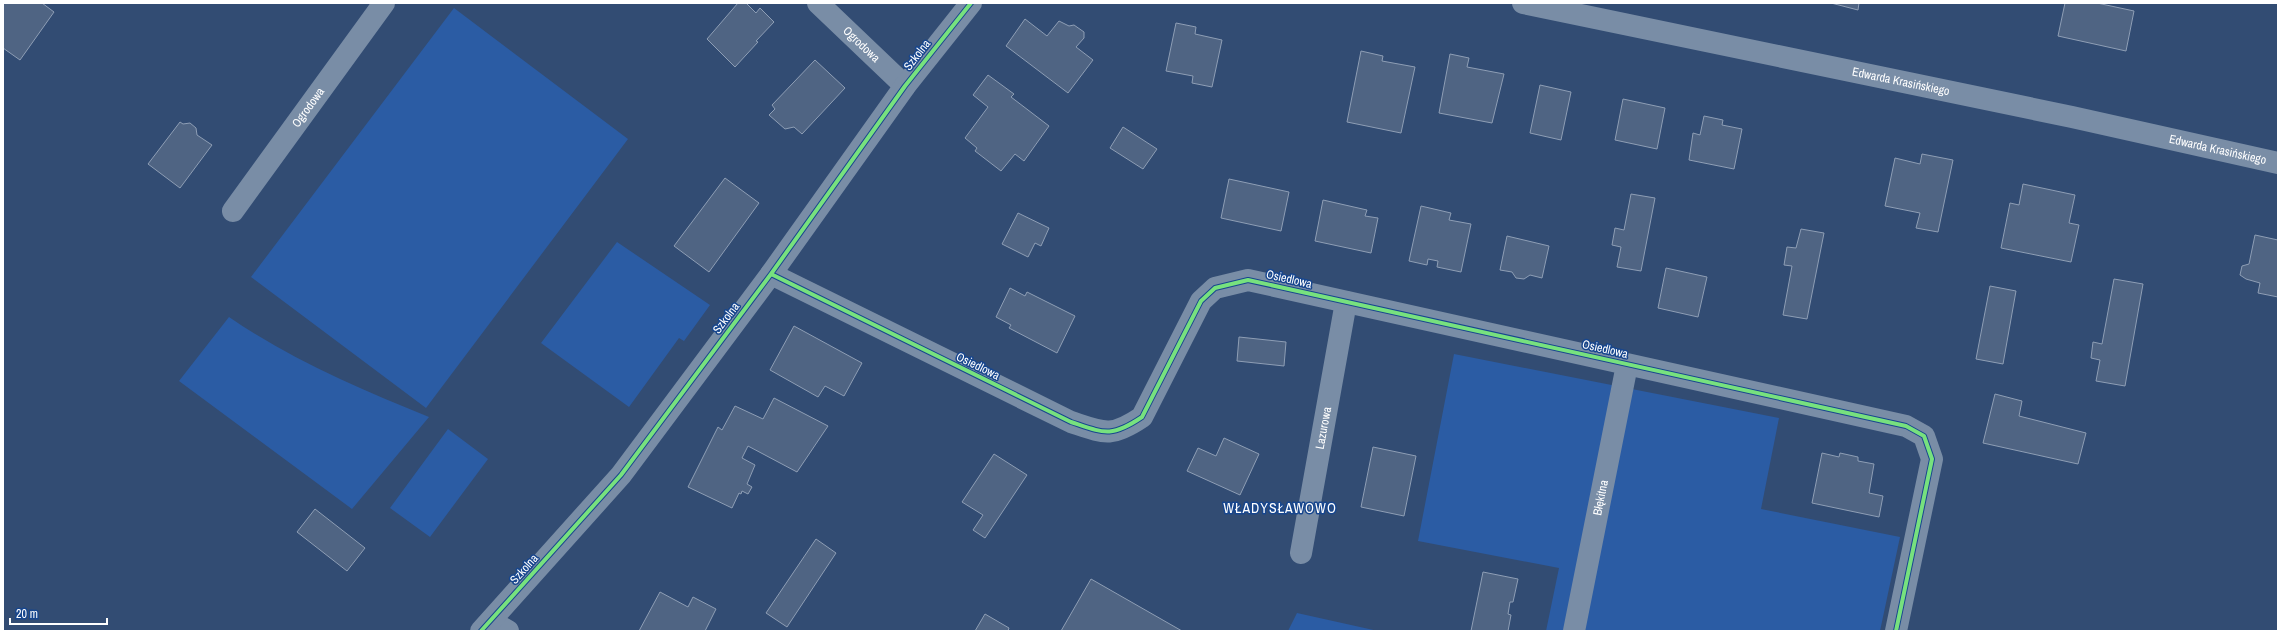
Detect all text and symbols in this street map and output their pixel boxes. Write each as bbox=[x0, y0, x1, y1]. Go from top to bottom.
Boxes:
street label: Ogrodowa bbox=[839, 23, 884, 66]
street label: Szkolna bbox=[900, 36, 934, 74]
street label: Edwarda Krasińskiego bbox=[1851, 64, 1951, 99]
street label: Ogrodowa bbox=[288, 84, 328, 131]
street label: Edwarda Krasińskiego bbox=[2168, 131, 2268, 168]
street label: Osiedlowa bbox=[1265, 266, 1314, 292]
street label: Szkolna bbox=[709, 299, 743, 337]
street label: Osiedlowa bbox=[1581, 336, 1630, 362]
street label: Osiedlowa bbox=[954, 349, 1003, 384]
street label: Lazurowa bbox=[1312, 405, 1335, 450]
street label: Błękitna bbox=[1589, 478, 1612, 517]
district label: WŁADYSŁAWOWO bbox=[1223, 499, 1337, 517]
street label: Szkolna bbox=[506, 550, 542, 587]
scale bar bbox=[10, 600, 107, 626]
text: 20 m bbox=[16, 606, 38, 622]

